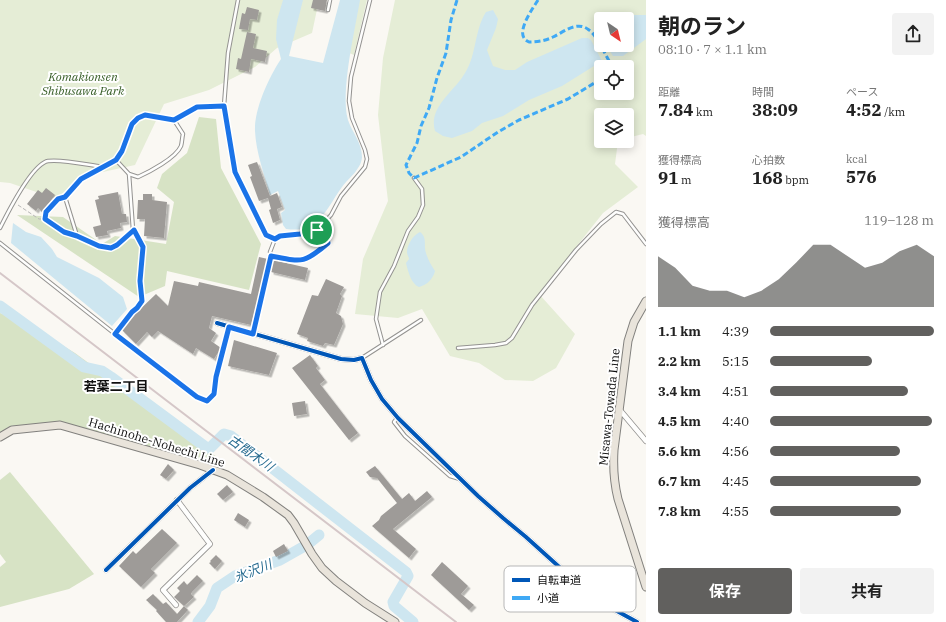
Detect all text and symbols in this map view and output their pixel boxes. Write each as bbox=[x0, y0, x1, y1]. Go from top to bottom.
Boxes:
text: 朝のラン bbox=[658, 11, 746, 40]
north arrow bbox=[594, 12, 634, 52]
map controls bbox=[594, 12, 634, 148]
button: share bbox=[892, 13, 934, 55]
text: 08:10 · 7 × 1.1 km bbox=[658, 41, 767, 58]
button: locate bbox=[594, 60, 634, 100]
park label: Komakionsen Shibusawa Park bbox=[41, 69, 125, 98]
text: 距離 bbox=[658, 85, 680, 99]
text: 時間 bbox=[752, 85, 774, 99]
text: ペース bbox=[846, 85, 878, 99]
text: 7.84 bbox=[658, 99, 693, 121]
text: 38:09 bbox=[752, 99, 798, 121]
text: 4:52 bbox=[846, 99, 882, 121]
text: km bbox=[693, 105, 713, 119]
text: /km bbox=[882, 105, 905, 119]
button: layers bbox=[594, 108, 634, 148]
text: kcal bbox=[846, 152, 867, 166]
text: 獲得標高 bbox=[658, 153, 702, 167]
text: 心拍数 bbox=[752, 153, 785, 167]
text: 576 bbox=[846, 166, 877, 188]
text: 91 bbox=[658, 167, 678, 189]
text: 168 bbox=[752, 167, 783, 189]
text: m bbox=[678, 173, 691, 187]
text: bpm bbox=[783, 173, 809, 187]
text: 119–128 m bbox=[864, 212, 934, 229]
pin bbox=[300, 213, 334, 247]
text: 獲得標高 bbox=[658, 214, 710, 231]
icon: arrive bbox=[306, 219, 328, 241]
text: 1.1 km bbox=[658, 323, 701, 340]
text: 4:39 bbox=[722, 323, 749, 340]
street label: Misawa-Towada Line bbox=[595, 348, 623, 466]
text: 2.2 km bbox=[658, 353, 701, 370]
text: 5:15 bbox=[722, 353, 749, 370]
district label: 若葉二丁目 bbox=[83, 378, 149, 395]
text: 3.4 km bbox=[658, 383, 701, 400]
text: 4:51 bbox=[722, 383, 749, 400]
text: 4.5 km bbox=[658, 413, 701, 430]
text: 4:40 bbox=[722, 413, 749, 430]
street label: Hachinohe-Nohechi Line bbox=[87, 414, 227, 470]
water label: 古間木川 bbox=[225, 431, 279, 476]
text: 5.6 km bbox=[658, 443, 701, 460]
text: 4:56 bbox=[722, 443, 749, 460]
text: 6.7 km bbox=[658, 473, 701, 490]
text: 4:45 bbox=[722, 473, 749, 490]
text: 7.8 km bbox=[658, 503, 701, 520]
text: 4:55 bbox=[722, 503, 749, 520]
water label: 氷沢川 bbox=[232, 555, 276, 586]
legend bbox=[504, 566, 636, 612]
button: 保存 bbox=[658, 568, 792, 614]
button: 共有 bbox=[800, 568, 934, 614]
text: 自転車道 bbox=[537, 573, 581, 587]
text: 小道 bbox=[537, 591, 559, 605]

